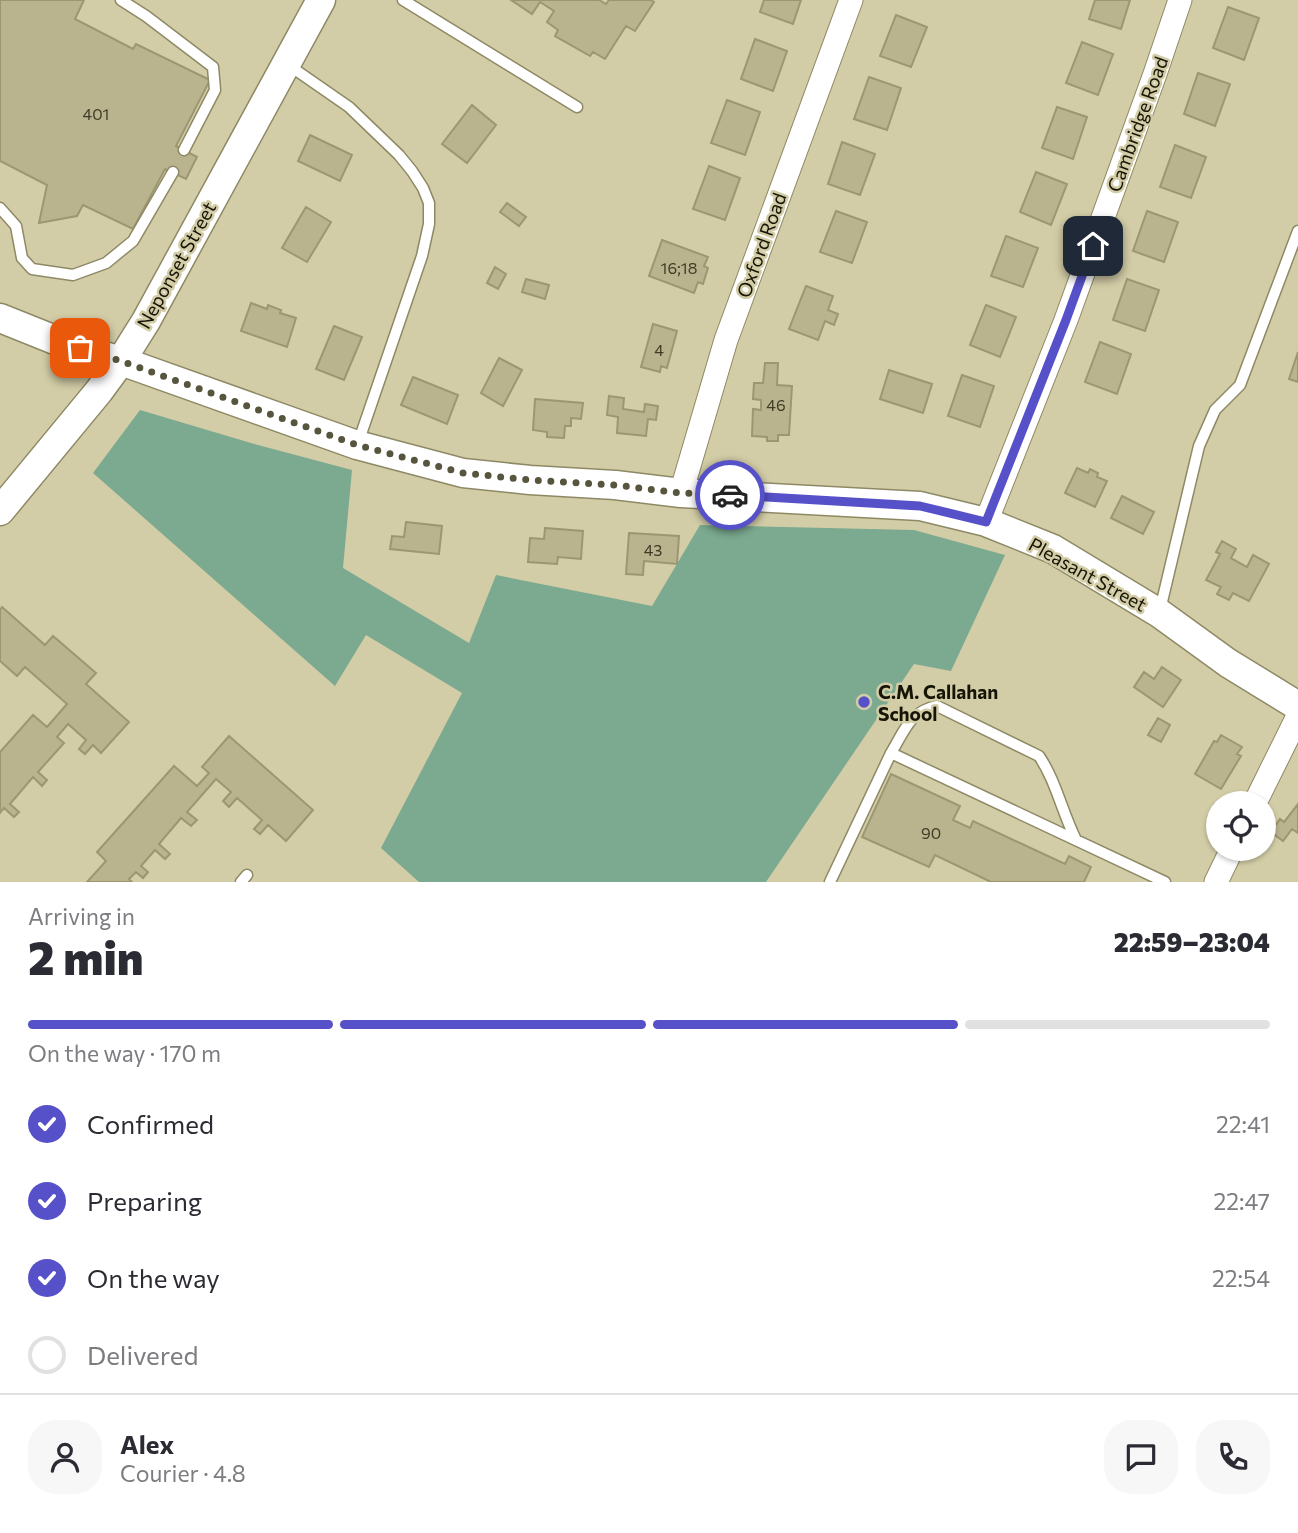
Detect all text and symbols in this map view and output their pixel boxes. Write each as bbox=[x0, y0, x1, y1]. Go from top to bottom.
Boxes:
street label: Cambridge Road bbox=[1102, 53, 1172, 195]
house number: 401 bbox=[83, 104, 109, 123]
street label: Oxford Road bbox=[731, 189, 791, 301]
street label: Neponset Street bbox=[132, 197, 220, 332]
pin bbox=[1063, 216, 1123, 276]
icon: home bbox=[1074, 227, 1112, 265]
house number: 16;18 bbox=[661, 258, 697, 277]
pin bbox=[50, 318, 110, 378]
icon: bag bbox=[61, 329, 99, 367]
house number: 4 bbox=[654, 340, 664, 359]
house number: 46 bbox=[766, 395, 786, 414]
courier bbox=[695, 460, 765, 530]
icon: car bbox=[711, 476, 749, 514]
street label: Pleasant Street bbox=[1025, 532, 1151, 616]
house number: 43 bbox=[644, 540, 662, 559]
place label: C.M. Callahan School bbox=[878, 680, 998, 725]
marker: C.M. Callahan School bbox=[856, 694, 872, 710]
map controls bbox=[1206, 791, 1276, 861]
button: locate bbox=[1206, 791, 1276, 861]
house number: 90 bbox=[921, 823, 941, 842]
text: Arriving in bbox=[28, 902, 135, 930]
text: 22:59–23:04 bbox=[1114, 926, 1270, 957]
text: 2 min bbox=[28, 928, 144, 984]
text: On the way · 170 m bbox=[28, 1039, 221, 1067]
icon: check bbox=[28, 1105, 66, 1143]
text: Confirmed bbox=[87, 1108, 214, 1139]
text: 22:41 bbox=[1216, 1110, 1270, 1138]
icon: check bbox=[28, 1182, 66, 1220]
text: Preparing bbox=[87, 1185, 202, 1216]
text: 22:47 bbox=[1214, 1187, 1270, 1215]
icon: check bbox=[28, 1259, 66, 1297]
text: On the way bbox=[87, 1262, 220, 1293]
text: 22:54 bbox=[1212, 1264, 1270, 1292]
text: Delivered bbox=[87, 1339, 198, 1370]
button: person bbox=[28, 1420, 102, 1494]
button: chat bbox=[1104, 1420, 1178, 1494]
button: phone bbox=[1196, 1420, 1270, 1494]
text: Alex bbox=[120, 1428, 174, 1459]
text: Courier · 4.8 bbox=[120, 1459, 246, 1487]

